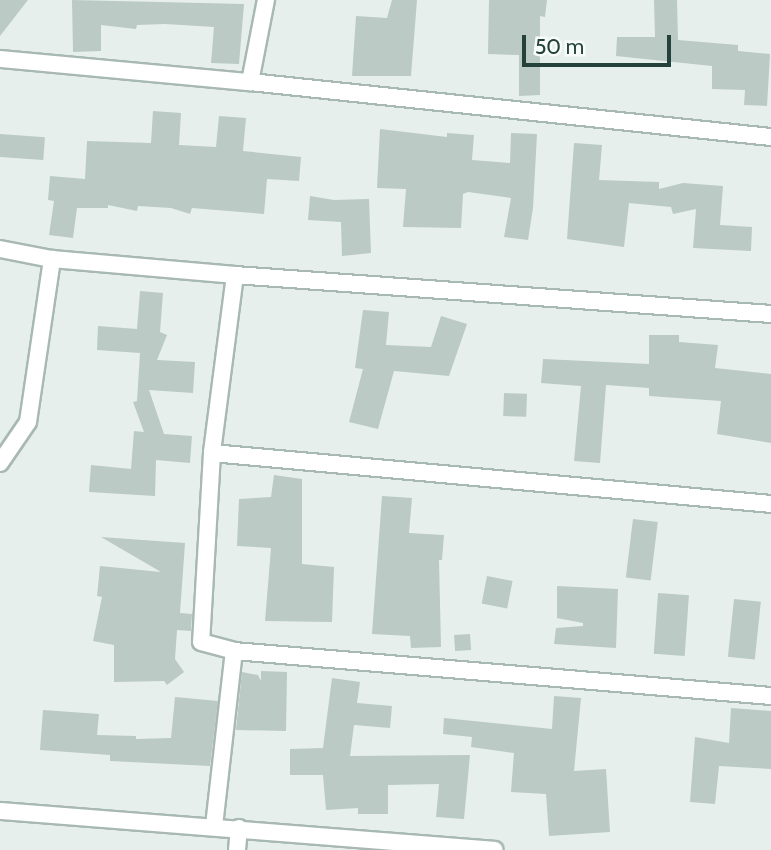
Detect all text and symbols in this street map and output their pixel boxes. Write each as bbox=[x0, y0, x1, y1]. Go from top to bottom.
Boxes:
scale bar bbox=[526, 21, 675, 65]
text: 50 m bbox=[535, 34, 584, 59]

